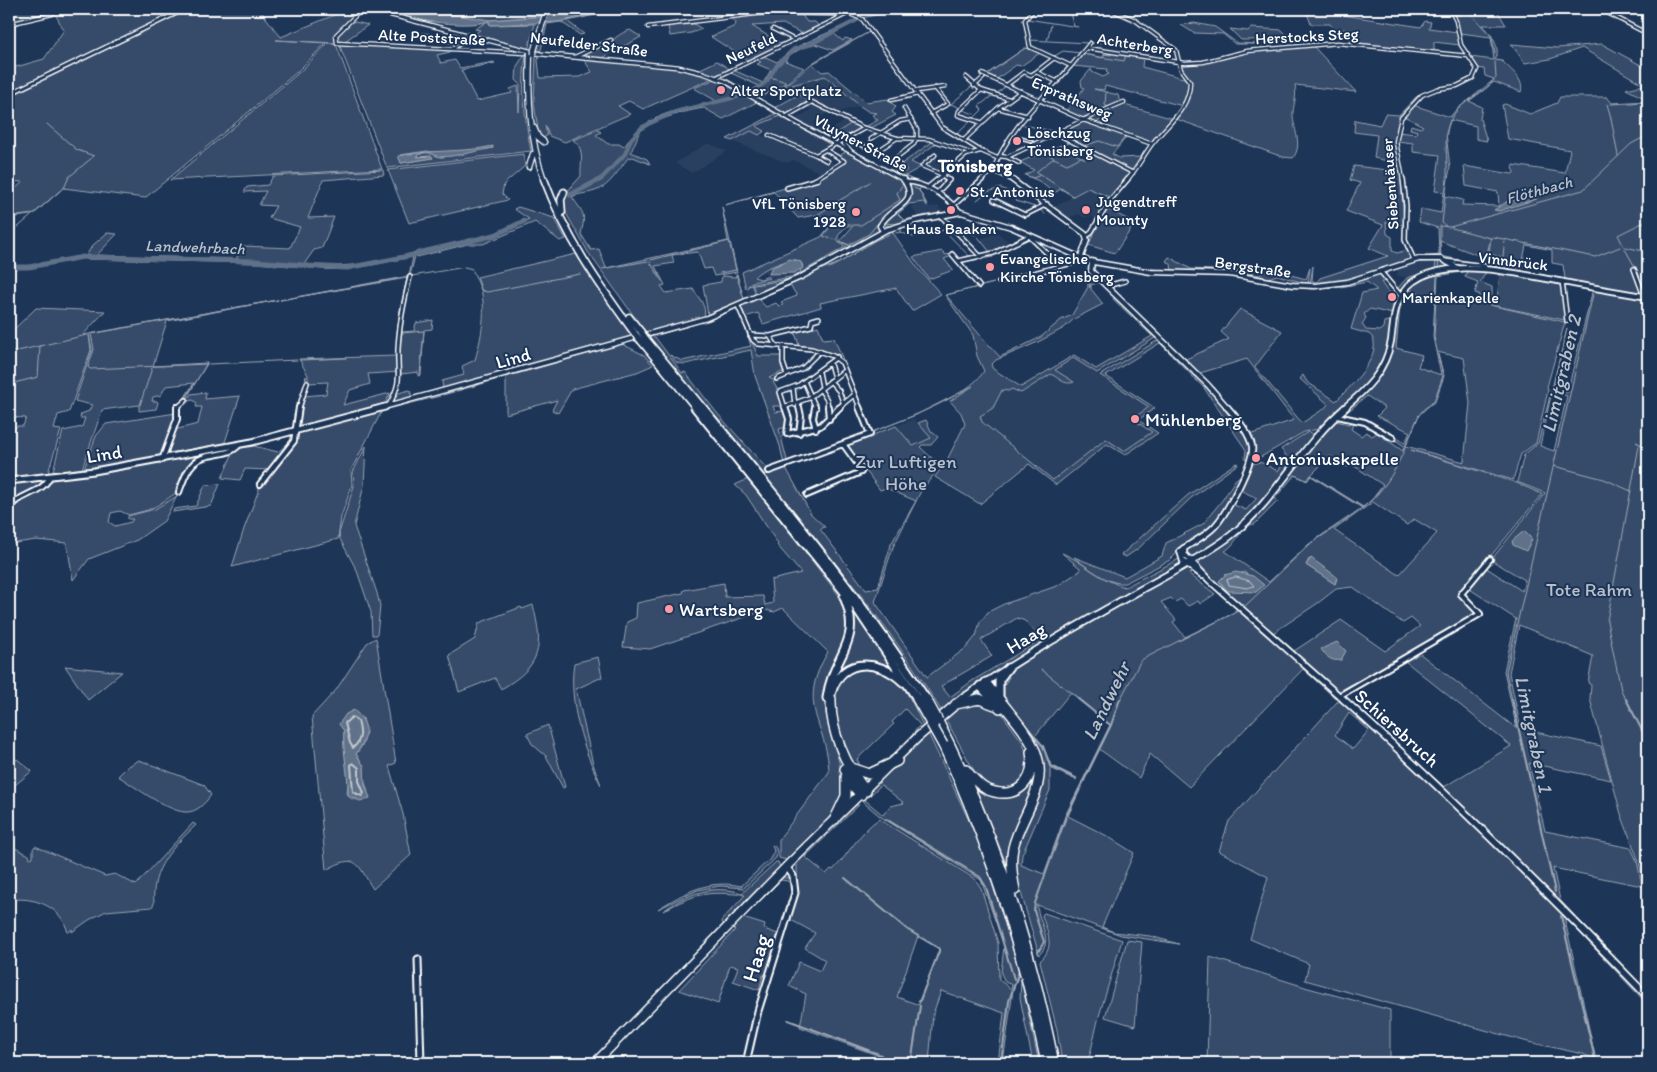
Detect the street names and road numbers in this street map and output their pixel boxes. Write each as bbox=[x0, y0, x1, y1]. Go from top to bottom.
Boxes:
street label: Herstocks Steg bbox=[1255, 24, 1360, 48]
street label: Alte Poststraße bbox=[378, 25, 486, 49]
street label: Neufelder Straße bbox=[529, 27, 649, 61]
street label: Neufeld bbox=[722, 27, 780, 68]
street label: Achterberg bbox=[1096, 29, 1175, 59]
street label: Erprathsweg bbox=[1029, 73, 1116, 124]
street label: Vluyner Straße bbox=[811, 110, 911, 176]
street label: Siebenhäuser bbox=[1377, 138, 1403, 230]
street label: Vinnbrück bbox=[1477, 247, 1550, 275]
street label: Bergstraße bbox=[1214, 252, 1293, 282]
street label: Lind bbox=[493, 342, 533, 374]
street label: Lind bbox=[85, 440, 123, 468]
street label: Haag bbox=[1002, 617, 1050, 659]
street label: Schiersbruch bbox=[1350, 684, 1444, 772]
street label: Haag bbox=[736, 930, 776, 985]

